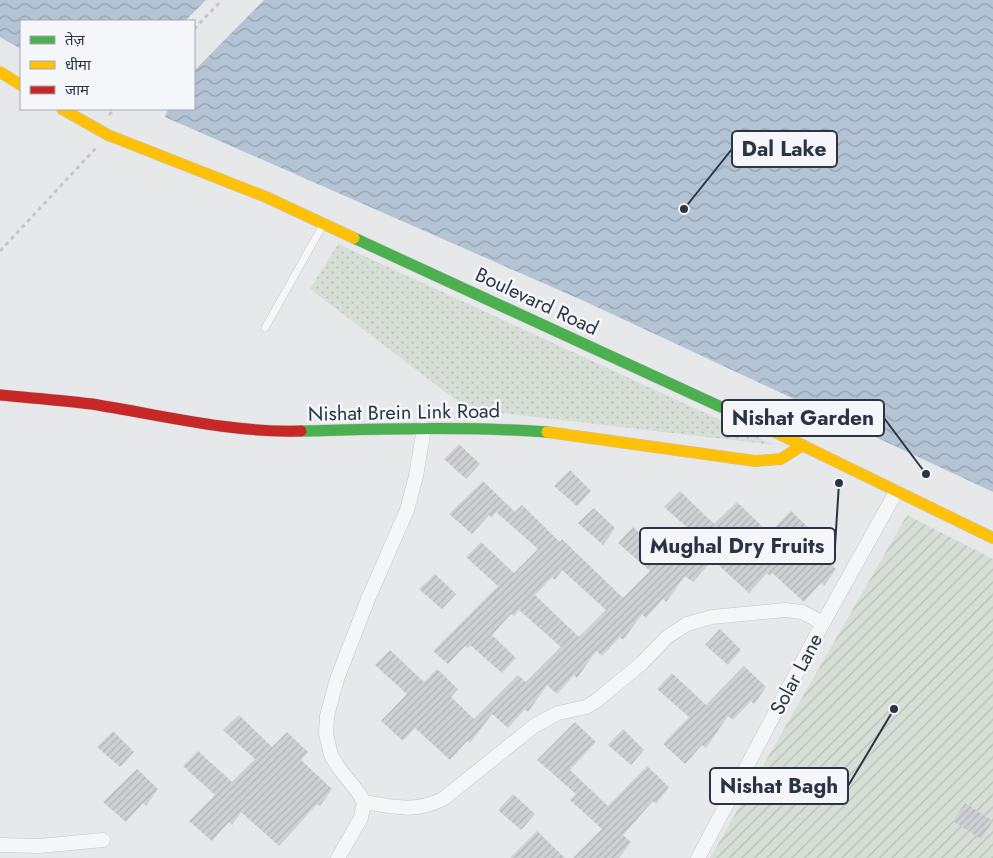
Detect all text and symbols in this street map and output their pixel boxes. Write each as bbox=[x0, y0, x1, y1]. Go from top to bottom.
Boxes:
legend bbox=[20, 20, 195, 110]
text: तेज़ bbox=[65, 29, 86, 51]
text: धीमा bbox=[65, 54, 92, 76]
text: जाम bbox=[65, 79, 90, 101]
callout: Dal Lake bbox=[732, 131, 837, 167]
text: Dal Lake bbox=[742, 134, 826, 164]
street label: Boulevard Road bbox=[470, 260, 603, 343]
street label: Nishat Brein Link Road bbox=[308, 396, 500, 429]
callout: Nishat Garden bbox=[722, 400, 884, 436]
text: Nishat Garden bbox=[732, 403, 874, 433]
callout: Mughal Dry Fruits bbox=[640, 528, 835, 564]
text: Mughal Dry Fruits bbox=[650, 531, 825, 561]
street label: Solar Lane bbox=[763, 628, 830, 720]
callout: Nishat Bagh bbox=[710, 768, 848, 804]
text: Nishat Bagh bbox=[720, 771, 838, 801]

